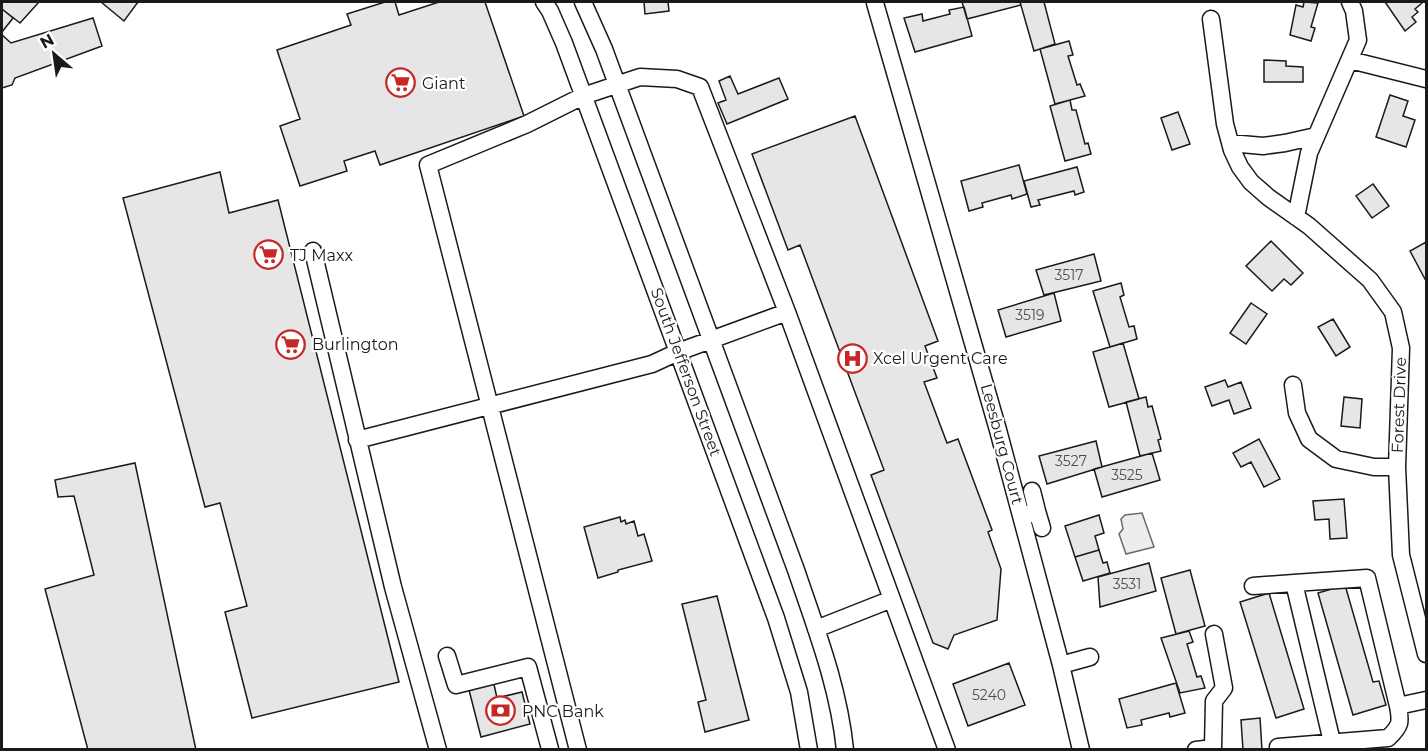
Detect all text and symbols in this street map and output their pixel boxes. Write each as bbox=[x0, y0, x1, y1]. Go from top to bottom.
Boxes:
north arrow bbox=[24, 24, 84, 84]
text: N bbox=[37, 30, 57, 53]
supermarket icon: Giant bbox=[385, 67, 417, 99]
place label: Giant bbox=[422, 74, 466, 93]
supermarket icon: TJ Maxx bbox=[253, 239, 285, 271]
place label: TJ Maxx bbox=[290, 246, 353, 265]
house number: 3517 bbox=[1055, 266, 1083, 284]
street label: South Jefferson Street bbox=[647, 285, 726, 459]
house number: 3519 bbox=[1015, 306, 1045, 324]
supermarket icon: Burlington bbox=[275, 328, 307, 360]
place label: Burlington bbox=[312, 335, 399, 354]
hospital icon: Xcel Urgent Care bbox=[836, 342, 868, 374]
place label: Xcel Urgent Care bbox=[873, 349, 1008, 368]
street label: Forest Drive bbox=[1388, 357, 1410, 453]
street label: Leesburg Court bbox=[977, 381, 1027, 507]
house number: 3527 bbox=[1055, 452, 1087, 470]
house number: 3525 bbox=[1111, 466, 1143, 484]
house number: 3531 bbox=[1113, 575, 1141, 593]
house number: 5240 bbox=[972, 686, 1006, 704]
bank icon: PNC Bank bbox=[485, 695, 517, 727]
place label: PNC Bank bbox=[522, 702, 604, 721]

